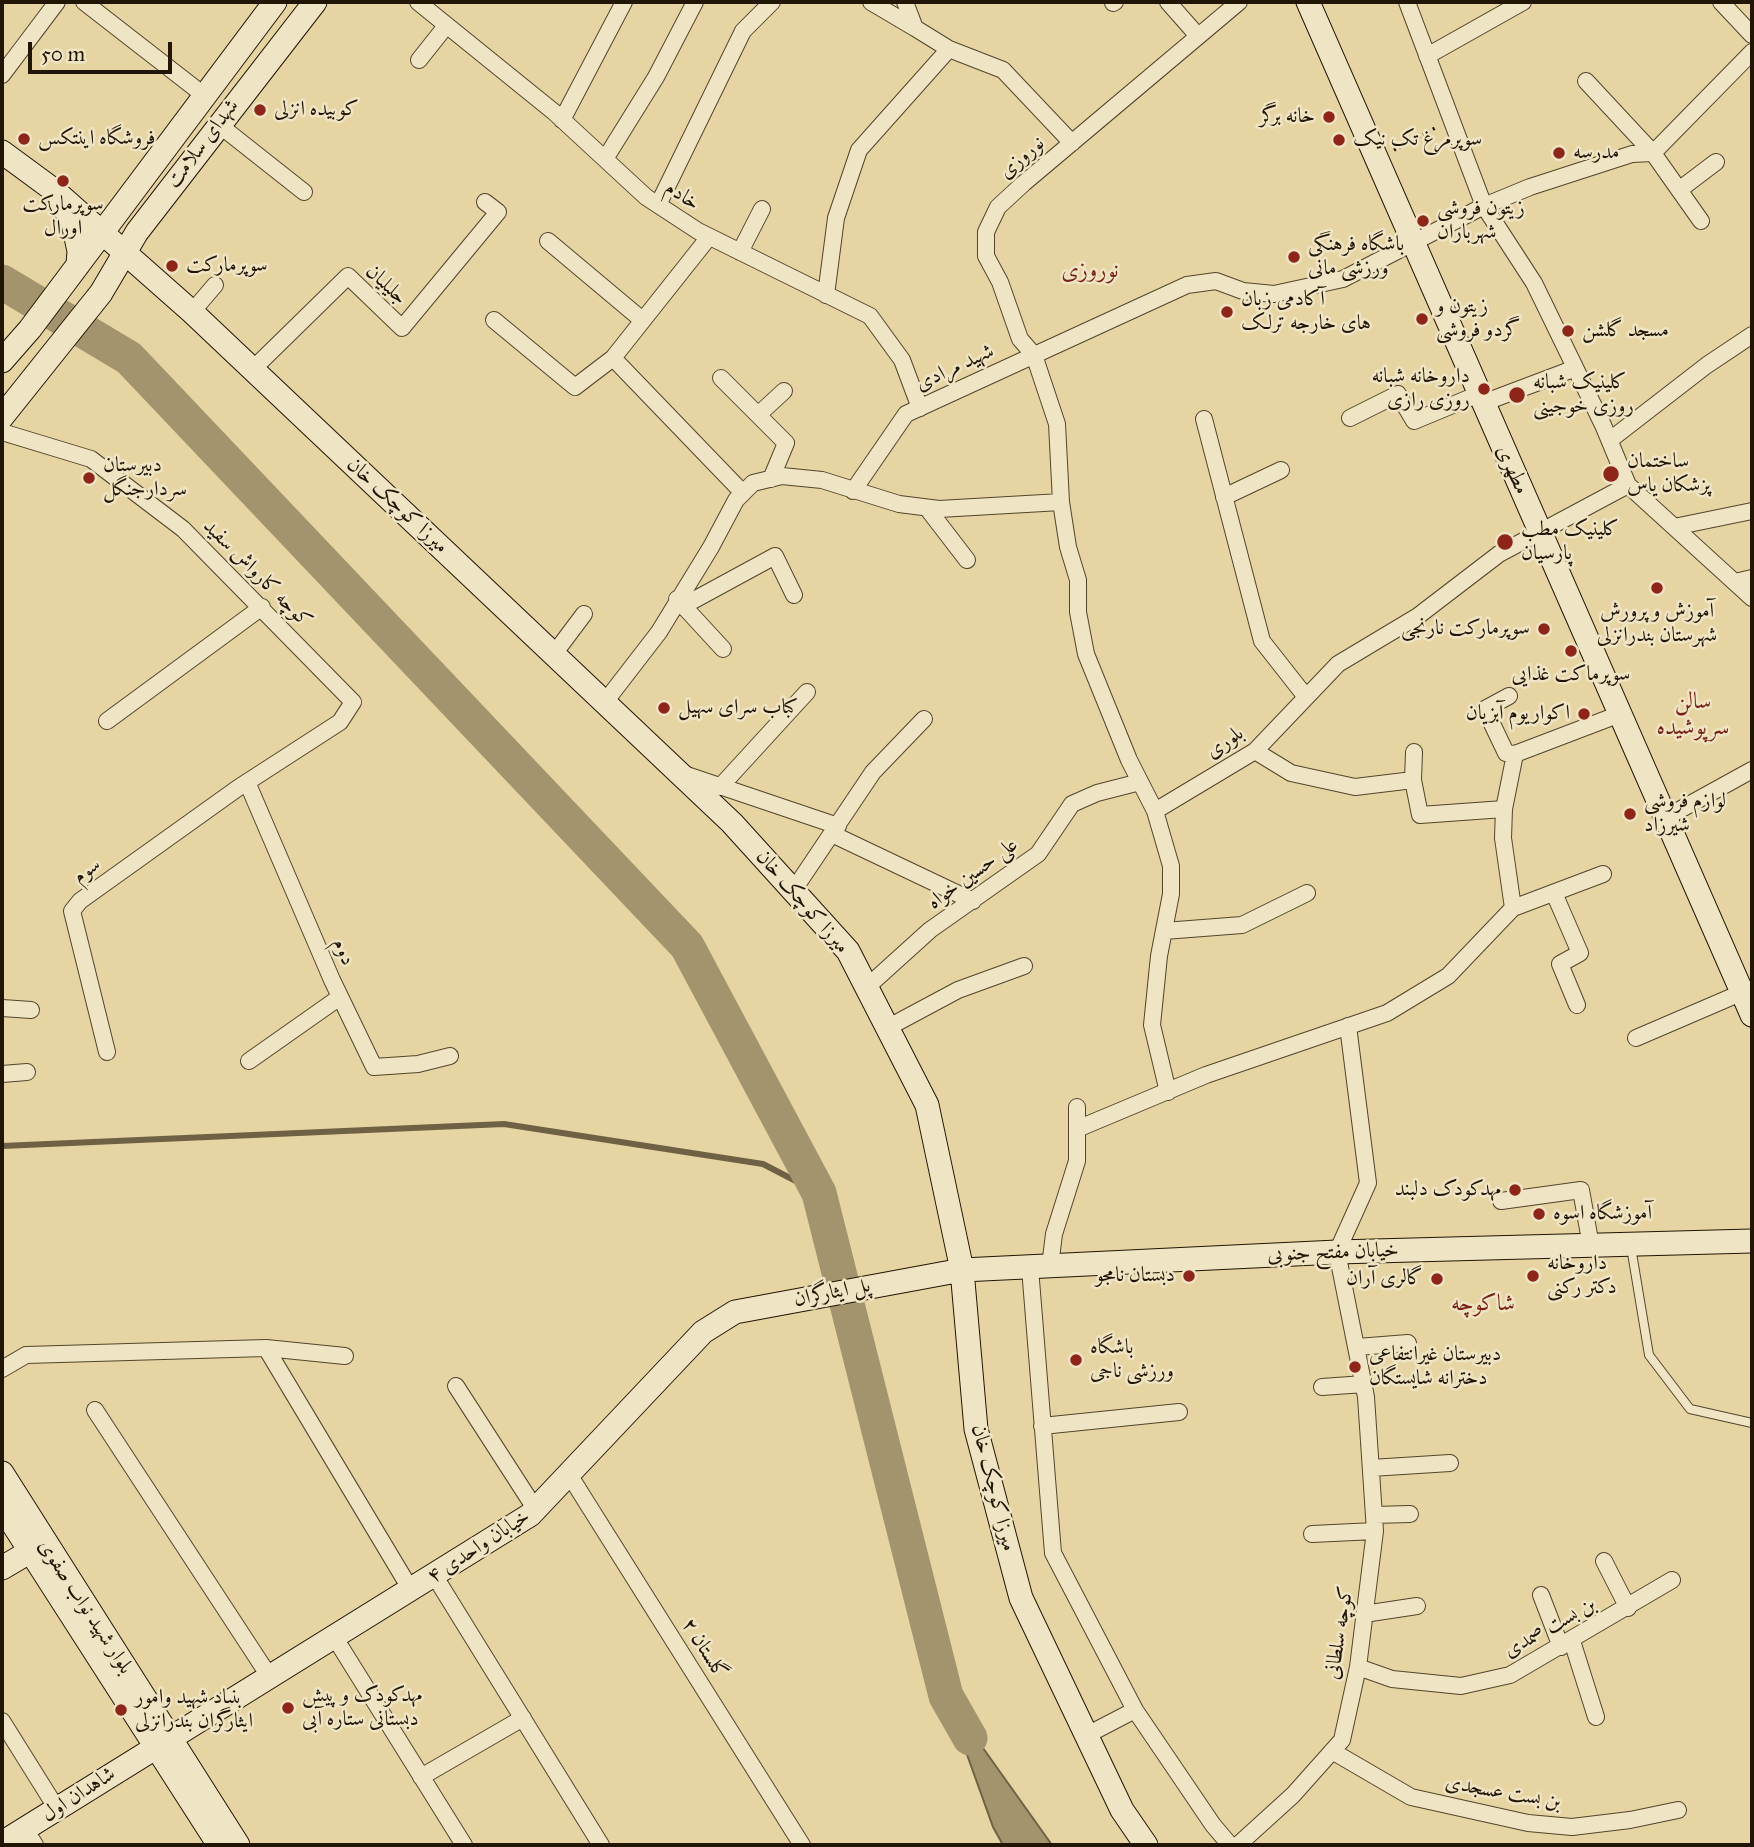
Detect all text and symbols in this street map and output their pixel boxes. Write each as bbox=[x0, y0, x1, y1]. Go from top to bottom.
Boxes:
scale bar bbox=[32, 28, 175, 72]
text: 50 m bbox=[41, 41, 85, 67]
street label: شهدای سلامت bbox=[161, 94, 245, 194]
place label: کوبیده انزلی bbox=[274, 97, 359, 123]
marker: کوبیده انزلی bbox=[252, 102, 268, 118]
place label: خانه برگر bbox=[1259, 104, 1315, 130]
marker: خانه برگر bbox=[1321, 109, 1337, 125]
place label: فروشگاه اینتکس bbox=[38, 126, 155, 152]
place label: سوپرمرغ تک نیک bbox=[1353, 127, 1482, 153]
marker: فروشگاه اینتکس bbox=[16, 131, 32, 147]
street label: نوروزی bbox=[994, 131, 1050, 185]
marker: سوپرمرغ تک نیک bbox=[1331, 132, 1347, 148]
place label: مدرسه bbox=[1573, 140, 1619, 166]
marker: مدرسه bbox=[1551, 145, 1567, 161]
marker: سوپرمارکت اورال bbox=[55, 173, 71, 189]
street label: خادم bbox=[660, 175, 704, 217]
place label: سوپرمارکت اورال bbox=[22, 192, 104, 242]
place label: زیتون فروشی شهرباران bbox=[1437, 196, 1525, 246]
marker: زیتون فروشی شهرباران bbox=[1415, 213, 1431, 229]
place label: باشگاه فرهنگی ورزشی مانی bbox=[1308, 232, 1404, 282]
marker: باشگاه فرهنگی ورزشی مانی bbox=[1286, 249, 1302, 265]
place label: سوپرمارکت bbox=[186, 253, 268, 279]
district label: نوروزی bbox=[1061, 257, 1119, 285]
marker: سوپرمارکت bbox=[164, 258, 180, 274]
street label: جلیلیان bbox=[360, 259, 412, 311]
place label: آکادمی زبان های خارجه ترلک bbox=[1241, 287, 1371, 337]
place label: زیتون و گردو فروشی bbox=[1436, 294, 1520, 344]
marker: آکادمی زبان های خارجه ترلک bbox=[1219, 304, 1235, 320]
marker: زیتون و گردو فروشی bbox=[1414, 311, 1430, 327]
place label: مسجد گلشن bbox=[1582, 318, 1669, 344]
marker: مسجد گلشن bbox=[1560, 323, 1576, 339]
street label: شهید مرادی bbox=[912, 339, 998, 397]
place label: داروخانه شبانه روزی رازی bbox=[1371, 364, 1470, 414]
place label: کلینیک شبانه روزی خوجینی bbox=[1533, 370, 1634, 420]
marker: داروخانه شبانه روزی رازی bbox=[1476, 381, 1492, 397]
marker: کلینیک شبانه روزی خوجینی bbox=[1507, 385, 1527, 405]
street label: مطهری bbox=[1490, 441, 1534, 499]
place label: ساختمان پزشکان یاس bbox=[1627, 449, 1710, 499]
place label: دبیرستان سردارجنگل bbox=[103, 453, 187, 503]
street label: میرزا کوچک خان bbox=[341, 453, 453, 559]
marker: ساختمان پزشکان یاس bbox=[1601, 464, 1621, 484]
marker: دبیرستان سردارجنگل bbox=[81, 470, 97, 486]
street label: کوچه کارواش سفید bbox=[197, 514, 317, 634]
place label: کلینیک مطب پارسیان bbox=[1521, 517, 1619, 567]
marker: کلینیک مطب پارسیان bbox=[1495, 532, 1515, 552]
marker: آموزش و پرورش شهرستان بندرانزلی bbox=[1649, 580, 1665, 596]
place label: آموزش و پرورش شهرستان بندرانزلی bbox=[1597, 599, 1717, 649]
place label: سوپرمارکت نارنجی bbox=[1401, 616, 1530, 642]
marker: سوپرمارکت نارنجی bbox=[1536, 621, 1552, 637]
marker: سوپرماکت غذایی bbox=[1563, 643, 1579, 659]
place label: سوپرماکت غذایی bbox=[1512, 662, 1630, 688]
district label: سالن سرپوشیده bbox=[1657, 688, 1729, 742]
place label: کباب سرای سهیل bbox=[678, 695, 798, 721]
marker: کباب سرای سهیل bbox=[656, 700, 672, 716]
place label: اکواریوم آبزیان bbox=[1466, 701, 1570, 727]
marker: اکواریوم آبزیان bbox=[1576, 706, 1592, 722]
street label: بلوری bbox=[1201, 721, 1249, 765]
place label: لوازم فروشی شیرزاد bbox=[1644, 789, 1726, 839]
marker: لوازم فروشی شیرزاد bbox=[1622, 806, 1638, 822]
street label: علی حسین خواه bbox=[923, 833, 1023, 915]
street label: میرزا کوچک خان bbox=[750, 845, 854, 959]
street label: سوم bbox=[68, 852, 106, 890]
street label: دوم bbox=[326, 934, 360, 970]
place label: مهدکودک دلبند bbox=[1395, 1177, 1501, 1203]
marker: مهدکودک دلبند bbox=[1507, 1182, 1523, 1198]
place label: آموزشگاه اسوه bbox=[1553, 1201, 1652, 1227]
marker: آموزشگاه اسوه bbox=[1531, 1206, 1547, 1222]
street label: خیابان مفتح جنوبی bbox=[1267, 1238, 1399, 1268]
place label: داروخانه دکتر رکنی bbox=[1547, 1251, 1617, 1301]
place label: دبستان نامجو bbox=[1095, 1263, 1175, 1289]
place label: گالری آران bbox=[1346, 1266, 1423, 1292]
marker: دبستان نامجو bbox=[1181, 1268, 1197, 1284]
marker: داروخانه دکتر رکنی bbox=[1525, 1268, 1541, 1284]
marker: گالری آران bbox=[1429, 1271, 1445, 1287]
street label: پل ایثارگران bbox=[791, 1273, 873, 1313]
district label: شاکوچه bbox=[1451, 1290, 1515, 1318]
place label: باشگاه ورزشی ناجی bbox=[1090, 1335, 1174, 1385]
place label: دبیرستان غیرانتفاعی دخترانه شایستگان bbox=[1369, 1342, 1501, 1392]
marker: باشگاه ورزشی ناجی bbox=[1068, 1352, 1084, 1368]
marker: دبیرستان غیرانتفاعی دخترانه شایستگان bbox=[1347, 1359, 1363, 1375]
street label: میرزا کوچک خان bbox=[965, 1422, 1021, 1554]
street label: خیابان واحدی ۴ bbox=[423, 1504, 535, 1590]
street label: بلوار شهید نواب صفوی bbox=[32, 1535, 138, 1679]
street label: کوچه سلطانی bbox=[1320, 1585, 1360, 1681]
street label: بن بست صمدی bbox=[1500, 1592, 1600, 1664]
street label: گلستان ۲ bbox=[676, 1614, 732, 1684]
place label: مهدکودک و پیش دبستانی ستاره آبی bbox=[302, 1683, 422, 1733]
place label: بنیاد شهید وامور ایثارگران بندرانزلی bbox=[135, 1685, 253, 1735]
marker: مهدکودک و پیش دبستانی ستاره آبی bbox=[280, 1700, 296, 1716]
marker: بنیاد شهید وامور ایثارگران بندرانزلی bbox=[113, 1702, 129, 1718]
street label: شاهدان اول bbox=[37, 1762, 121, 1828]
street label: بن بست عسجدی bbox=[1443, 1770, 1563, 1816]

